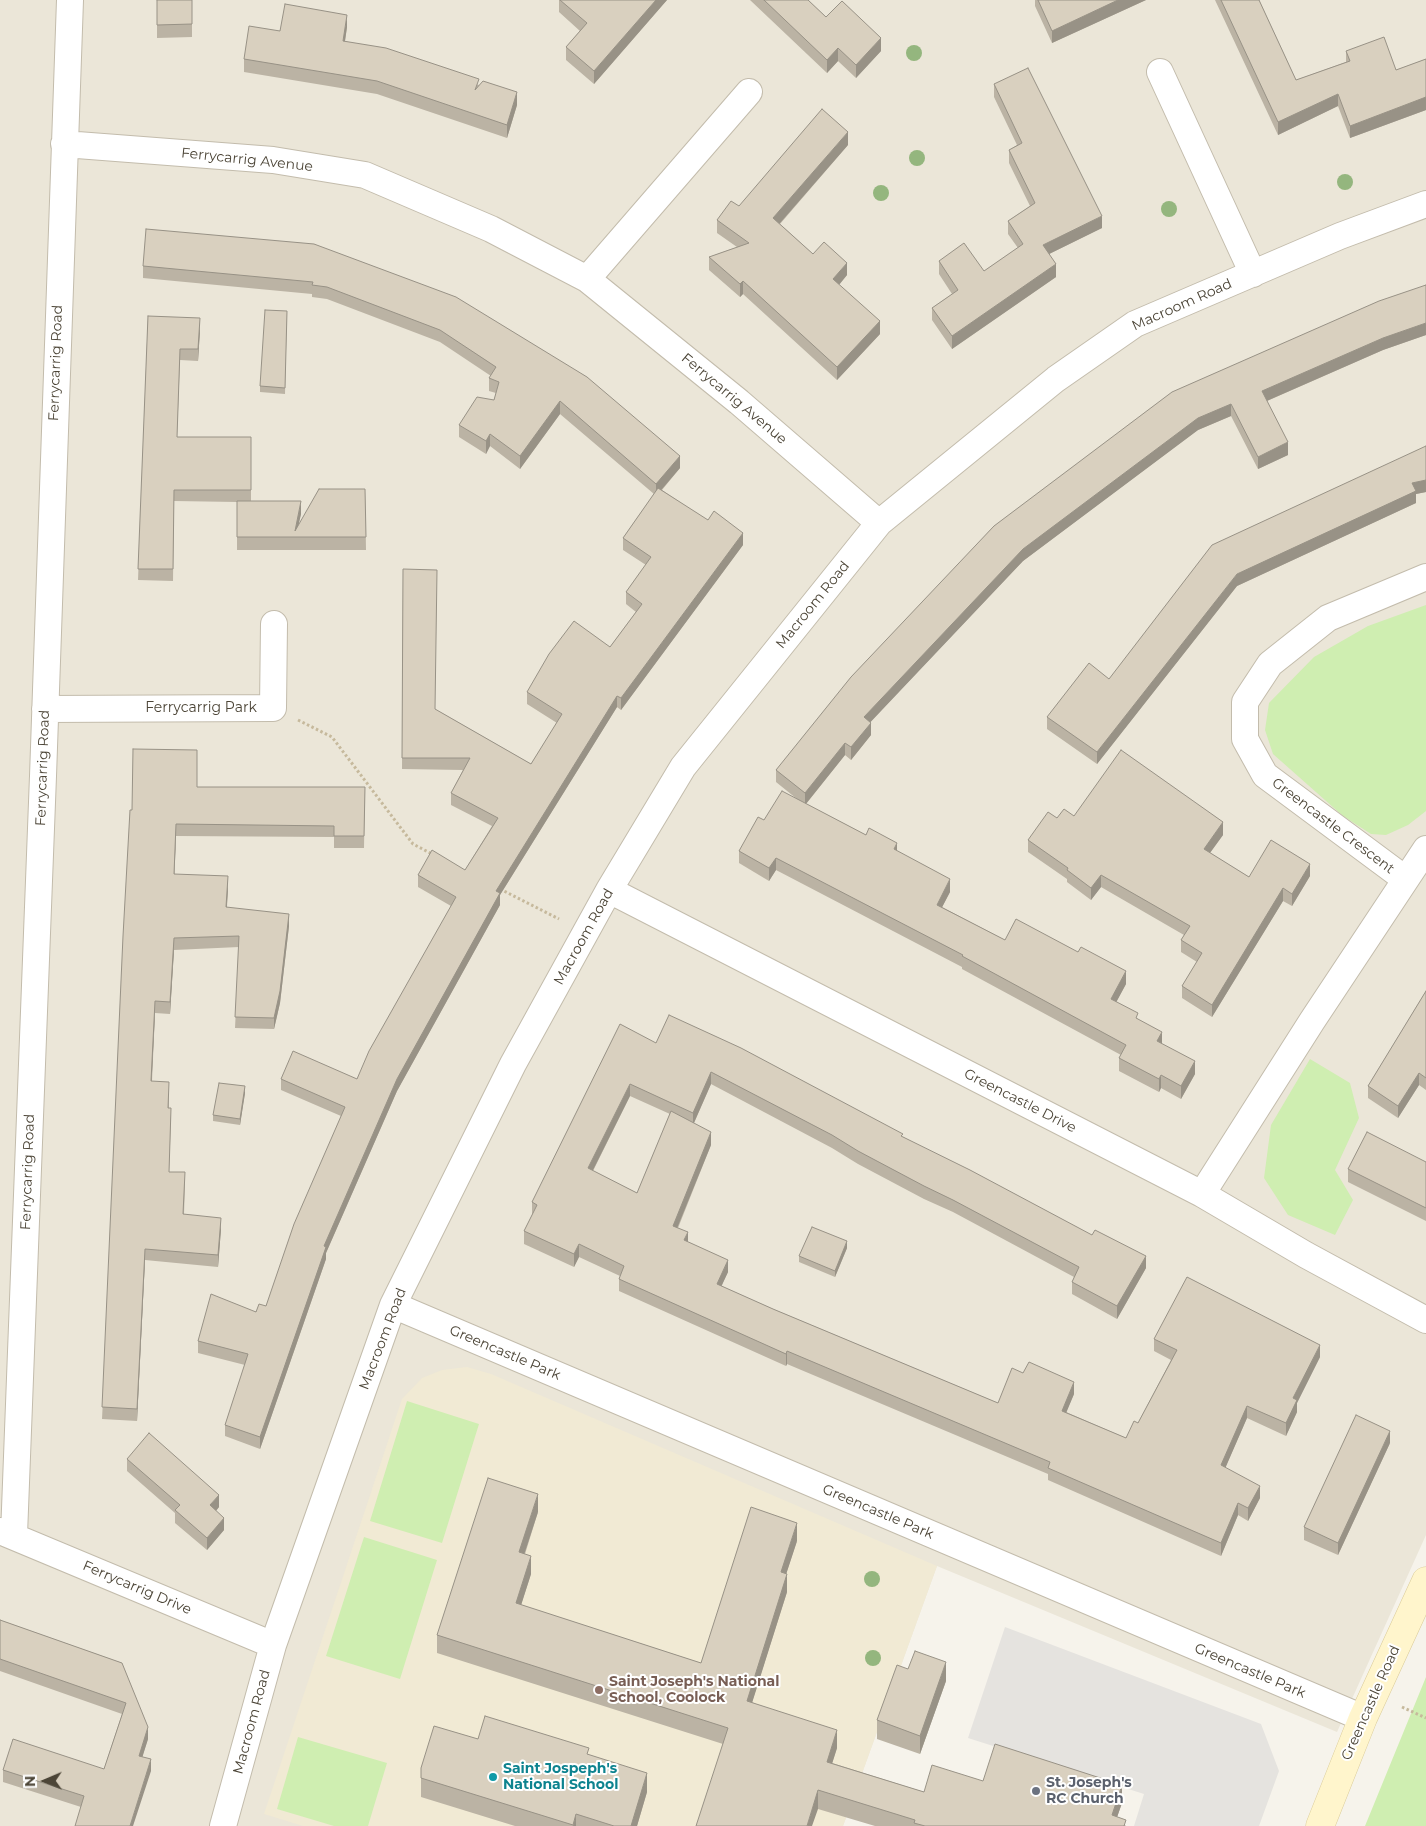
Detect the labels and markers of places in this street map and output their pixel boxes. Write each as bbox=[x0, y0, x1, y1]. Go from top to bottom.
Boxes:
place label: Saint Joseph's National School, Coolock bbox=[609, 1674, 779, 1706]
marker: Saint Joseph's National School, Coolock bbox=[593, 1684, 605, 1696]
place label: Saint Jospeph's National School bbox=[503, 1761, 618, 1794]
marker: Saint Jospeph's National School bbox=[487, 1771, 499, 1783]
place label: St. Joseph's RC Church bbox=[1046, 1775, 1132, 1808]
marker: St. Joseph's RC Church bbox=[1030, 1785, 1042, 1797]

